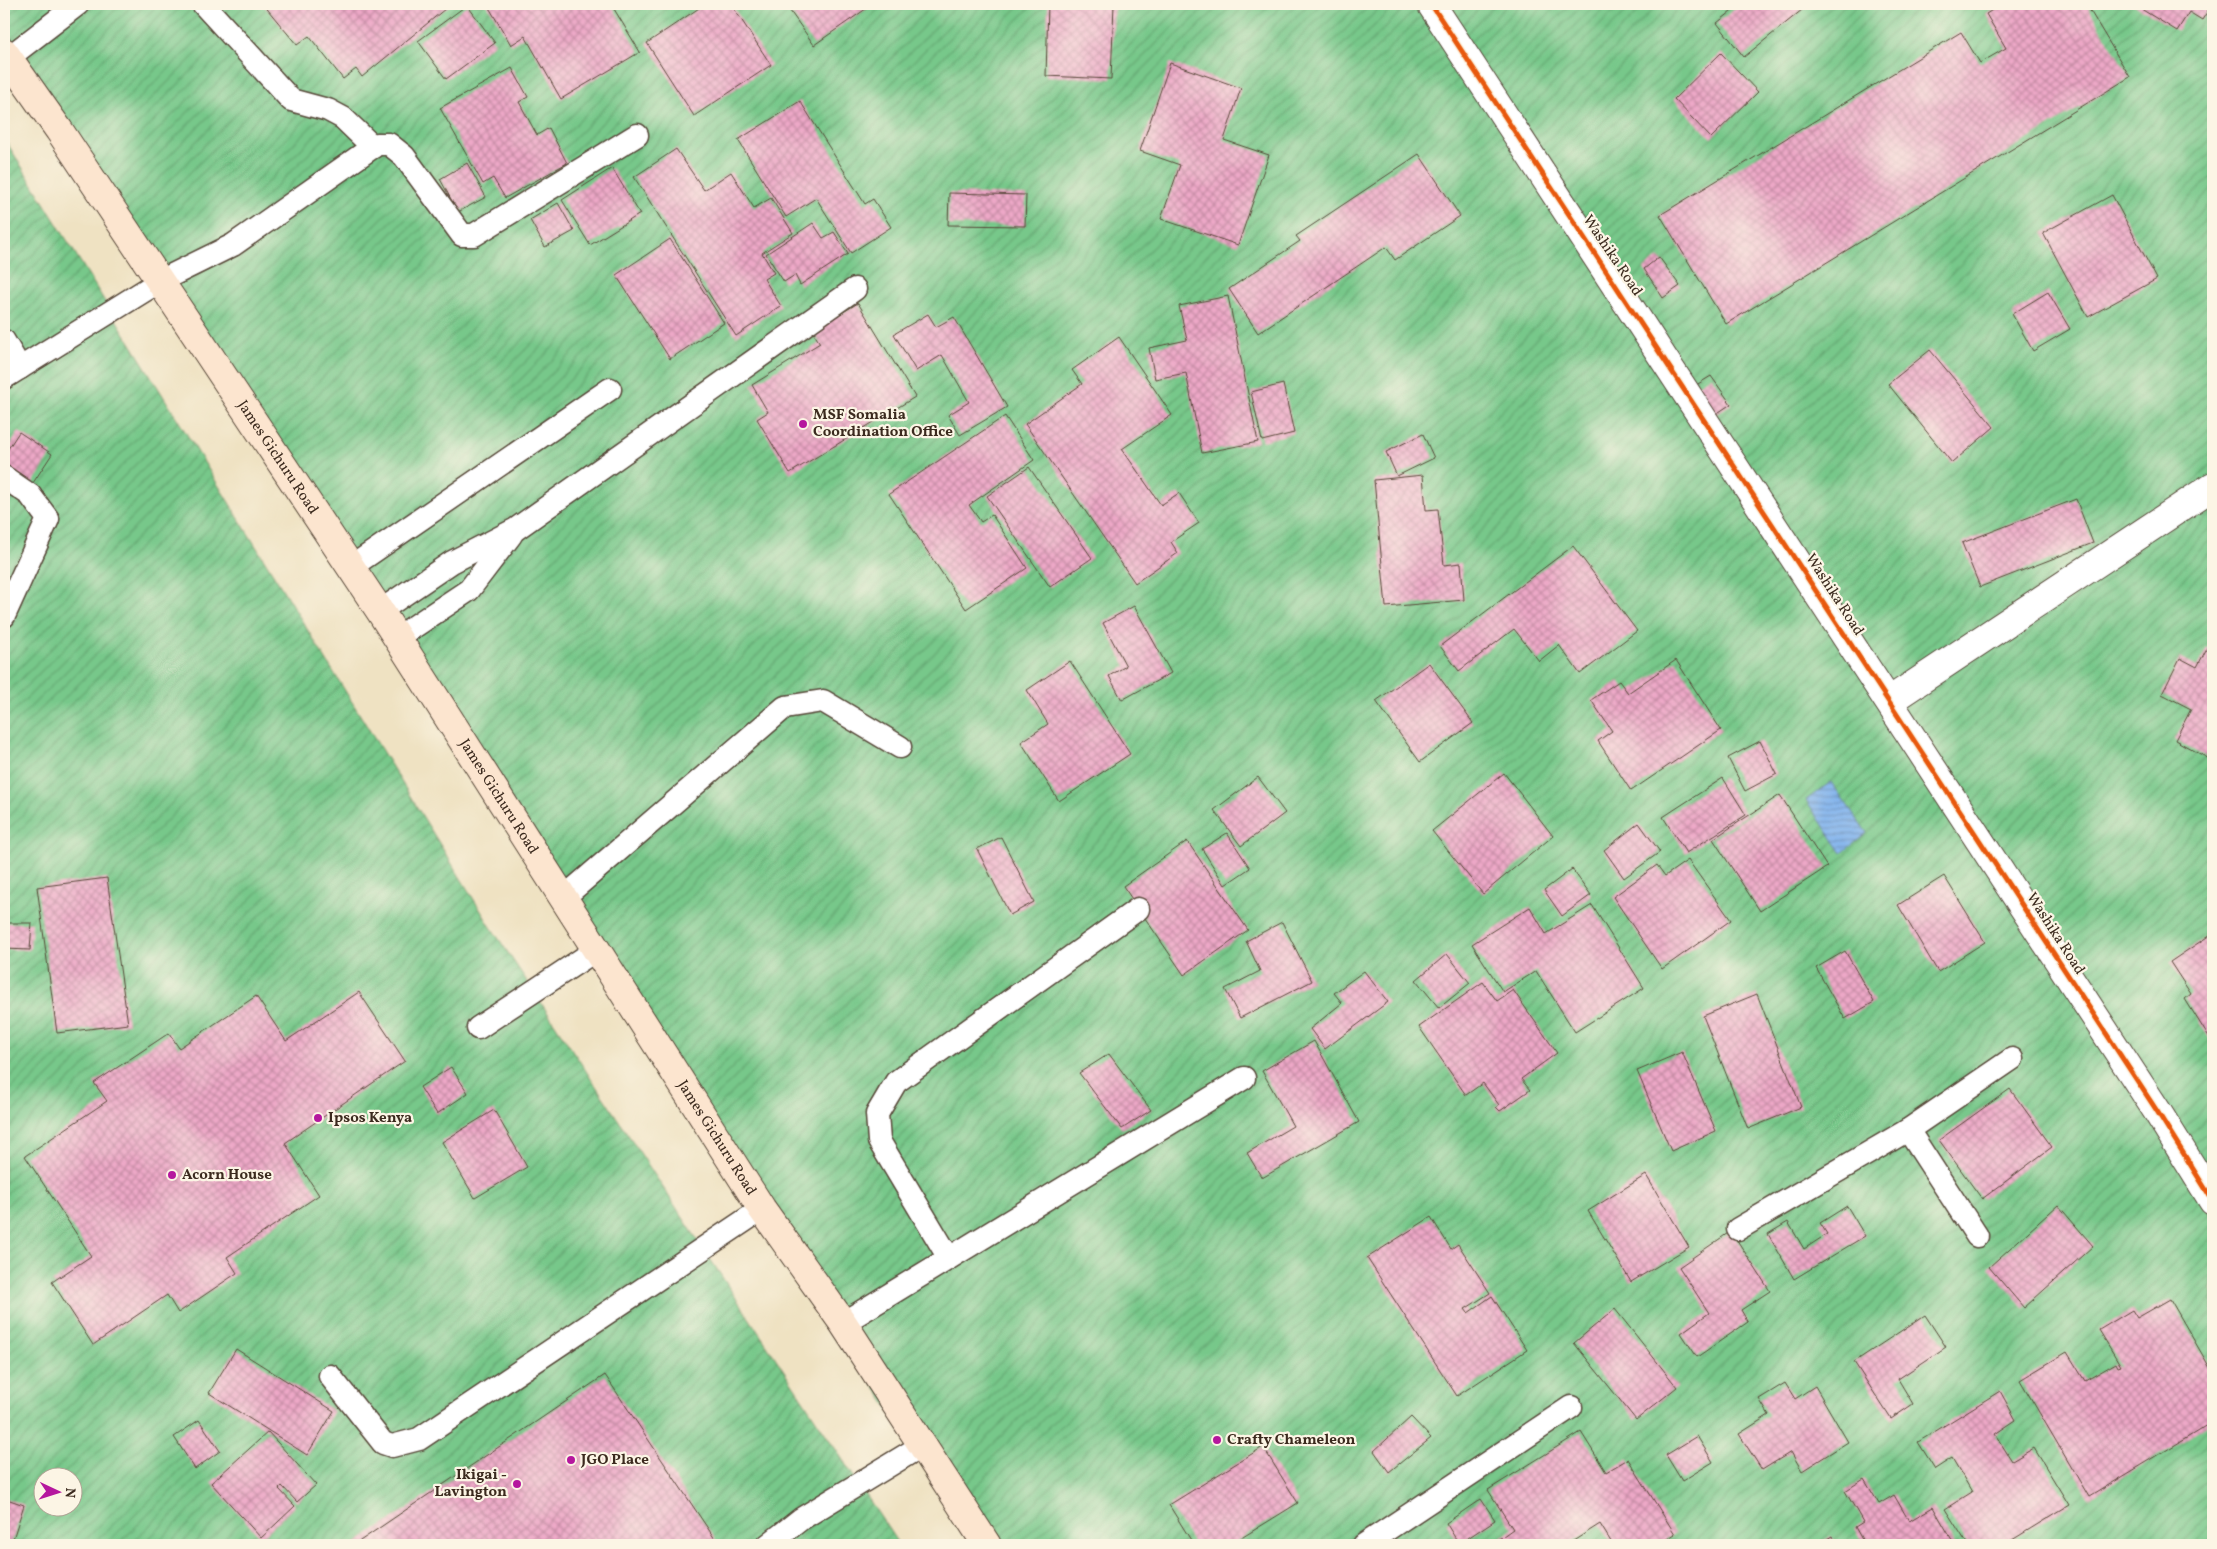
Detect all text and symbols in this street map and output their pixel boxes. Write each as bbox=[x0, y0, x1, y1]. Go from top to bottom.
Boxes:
street label: Washika Road bbox=[1577, 211, 1647, 301]
street label: James Gichuru Road bbox=[232, 396, 323, 519]
place label: MSF Somalia Coordination Office bbox=[813, 405, 953, 443]
marker: MSF Somalia Coordination Office bbox=[797, 418, 809, 430]
street label: Washika Road bbox=[1800, 550, 1868, 640]
street label: James Gichuru Road bbox=[454, 735, 543, 858]
street label: Washika Road bbox=[2021, 889, 2089, 979]
street label: James Gichuru Road bbox=[672, 1076, 761, 1200]
place label: Ipsos Kenya bbox=[328, 1108, 412, 1129]
marker: Ipsos Kenya bbox=[312, 1112, 324, 1124]
place label: Acorn House bbox=[182, 1165, 272, 1186]
marker: Acorn House bbox=[166, 1169, 178, 1181]
place label: Crafty Chameleon bbox=[1227, 1430, 1355, 1451]
marker: Crafty Chameleon bbox=[1211, 1434, 1223, 1446]
place label: JGO Place bbox=[580, 1450, 649, 1471]
marker: JGO Place bbox=[565, 1454, 577, 1466]
place label: Ikigai - Lavington bbox=[435, 1465, 507, 1503]
north arrow bbox=[32, 1466, 82, 1516]
marker: Ikigai - Lavington bbox=[511, 1478, 523, 1490]
text: N bbox=[60, 1487, 79, 1499]

